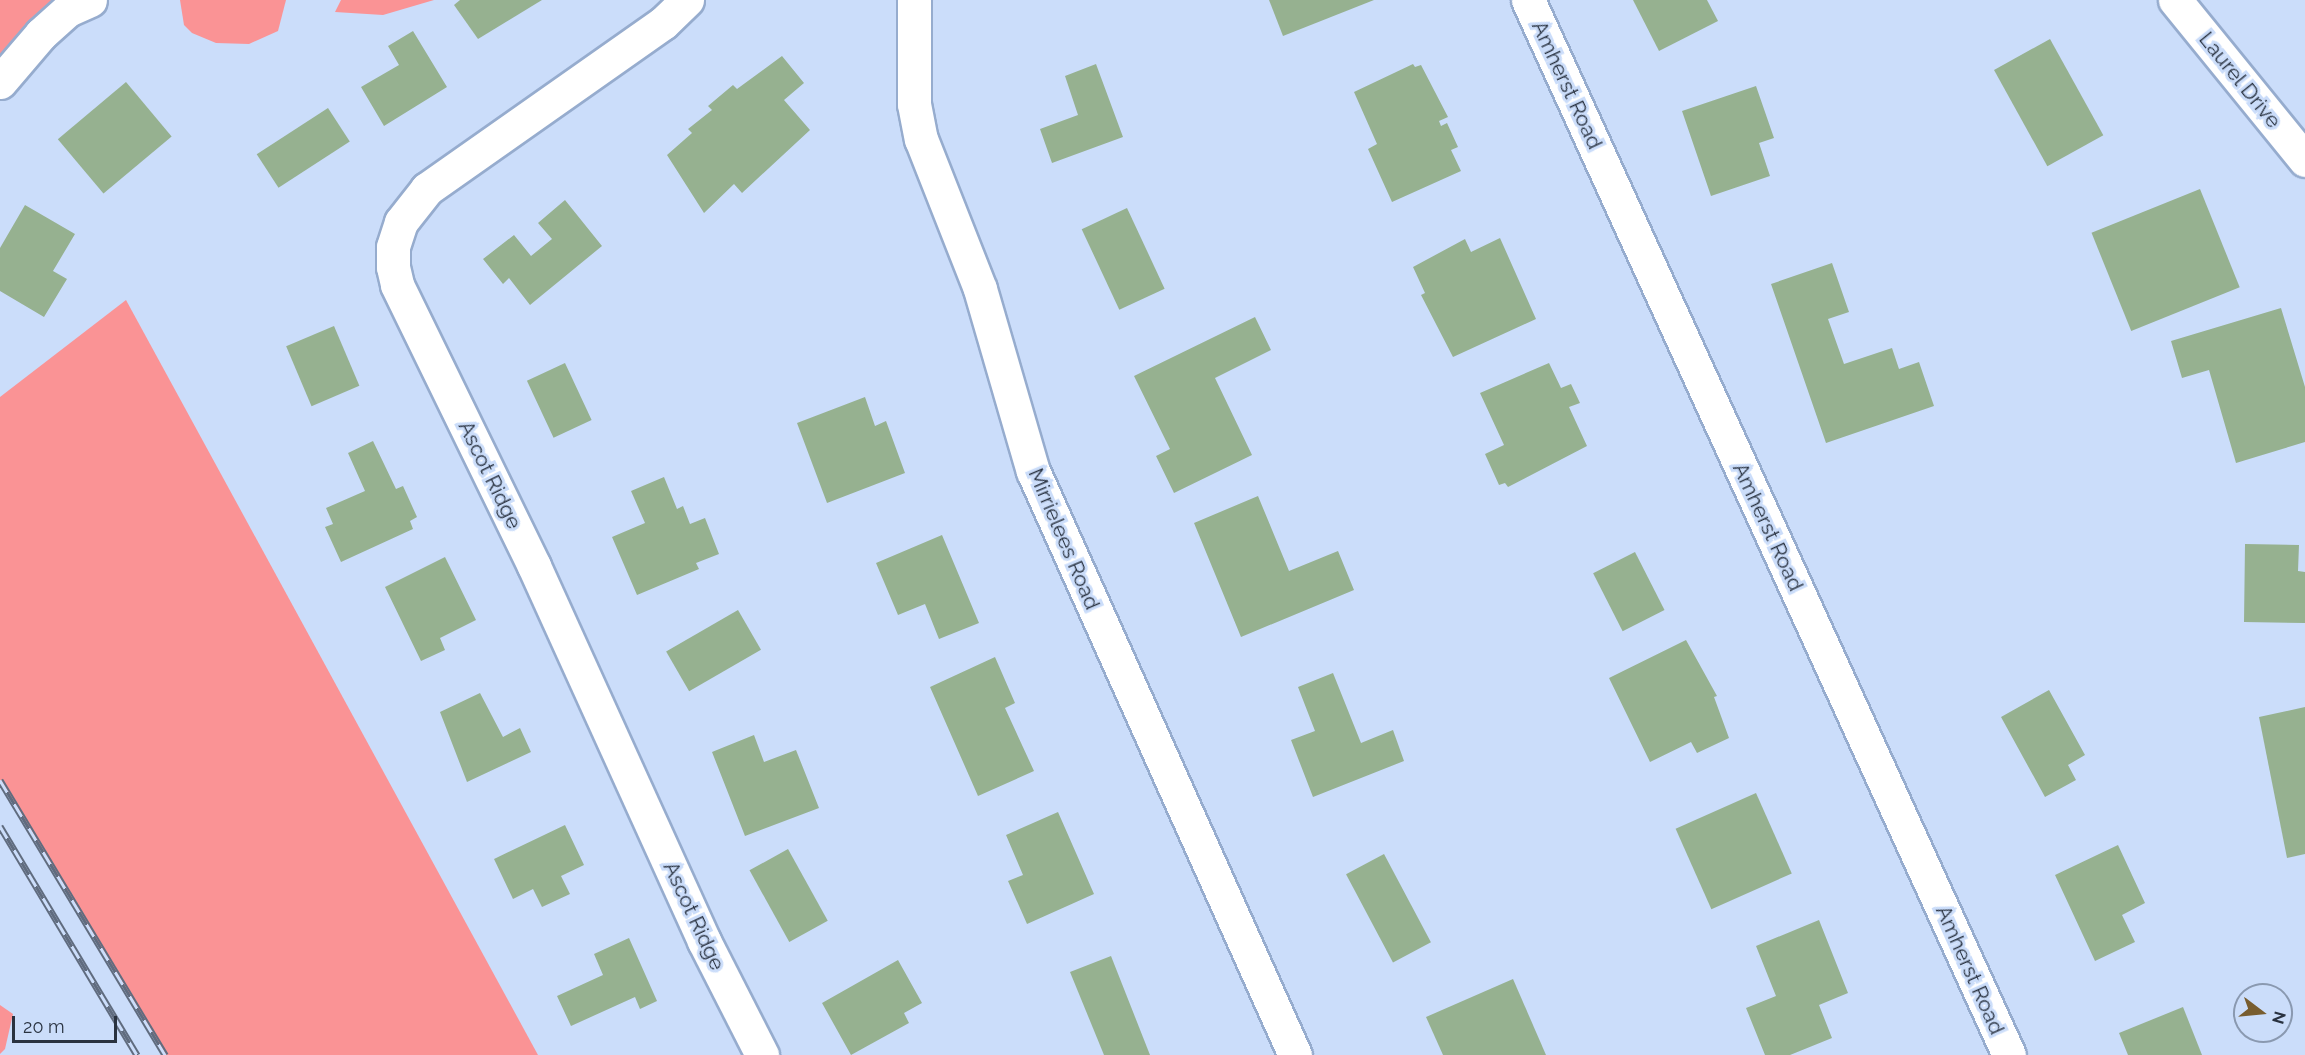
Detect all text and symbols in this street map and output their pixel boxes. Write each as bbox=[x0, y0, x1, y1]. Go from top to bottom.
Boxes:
street label: Amherst Road bbox=[1526, 17, 1608, 153]
street label: Laurel Drive bbox=[2193, 27, 2287, 133]
street label: Ascot Ridge bbox=[453, 417, 527, 533]
street label: Amherst Road bbox=[1727, 459, 1809, 595]
street label: Mirrielees Road bbox=[1023, 465, 1105, 613]
street label: Ascot Ridge bbox=[658, 858, 730, 974]
street label: Amherst Road bbox=[1930, 902, 2010, 1038]
north arrow bbox=[2233, 983, 2293, 1043]
scale bar bbox=[15, 1004, 120, 1042]
text: N bbox=[2268, 1009, 2290, 1026]
text: 20 m bbox=[23, 1016, 65, 1037]

